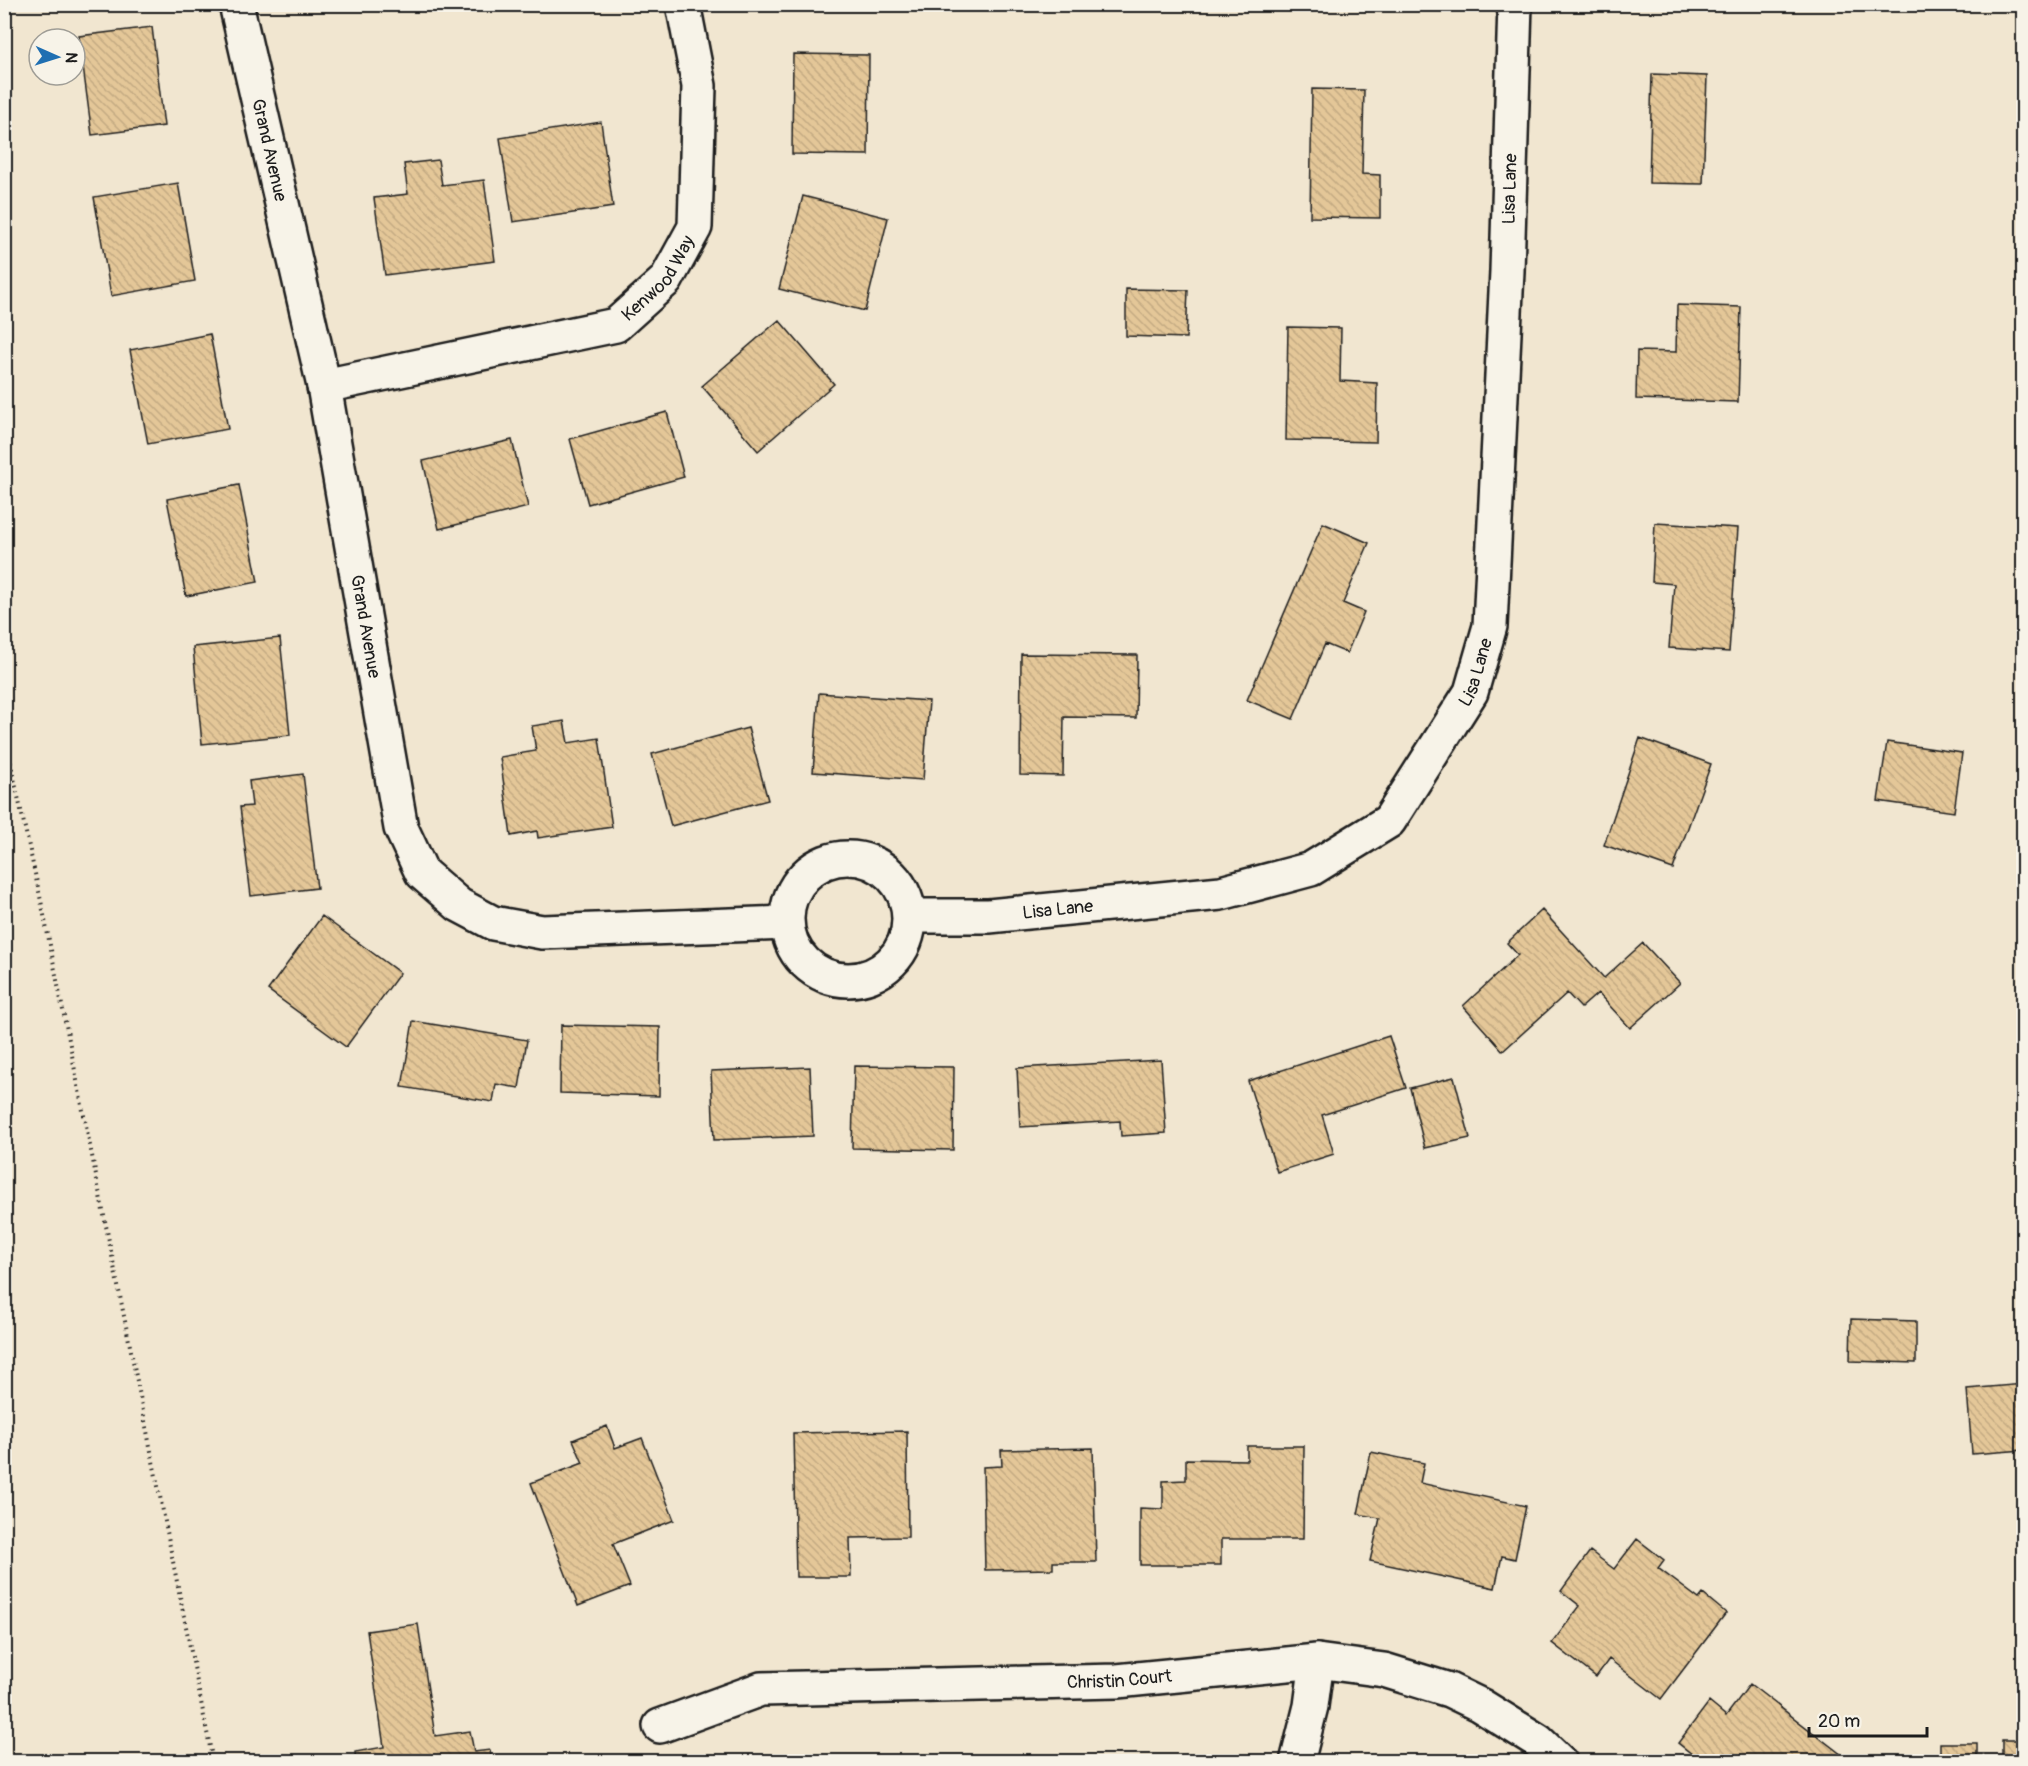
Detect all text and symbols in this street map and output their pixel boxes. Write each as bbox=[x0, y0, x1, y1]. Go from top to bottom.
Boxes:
north arrow bbox=[27, 27, 87, 87]
text: N bbox=[61, 52, 81, 64]
street label: Grand Avenue bbox=[247, 97, 293, 204]
street label: Lisa Lane bbox=[1497, 153, 1522, 225]
street label: Kenwood Way bbox=[617, 231, 700, 326]
street label: Grand Avenue bbox=[346, 573, 386, 680]
street label: Lisa Lane bbox=[1453, 635, 1497, 711]
street label: Lisa Lane bbox=[1021, 894, 1094, 924]
street label: Christin Court bbox=[1066, 1664, 1174, 1694]
scale bar bbox=[1809, 1700, 1928, 1738]
text: 20 m bbox=[1818, 1710, 1860, 1733]

